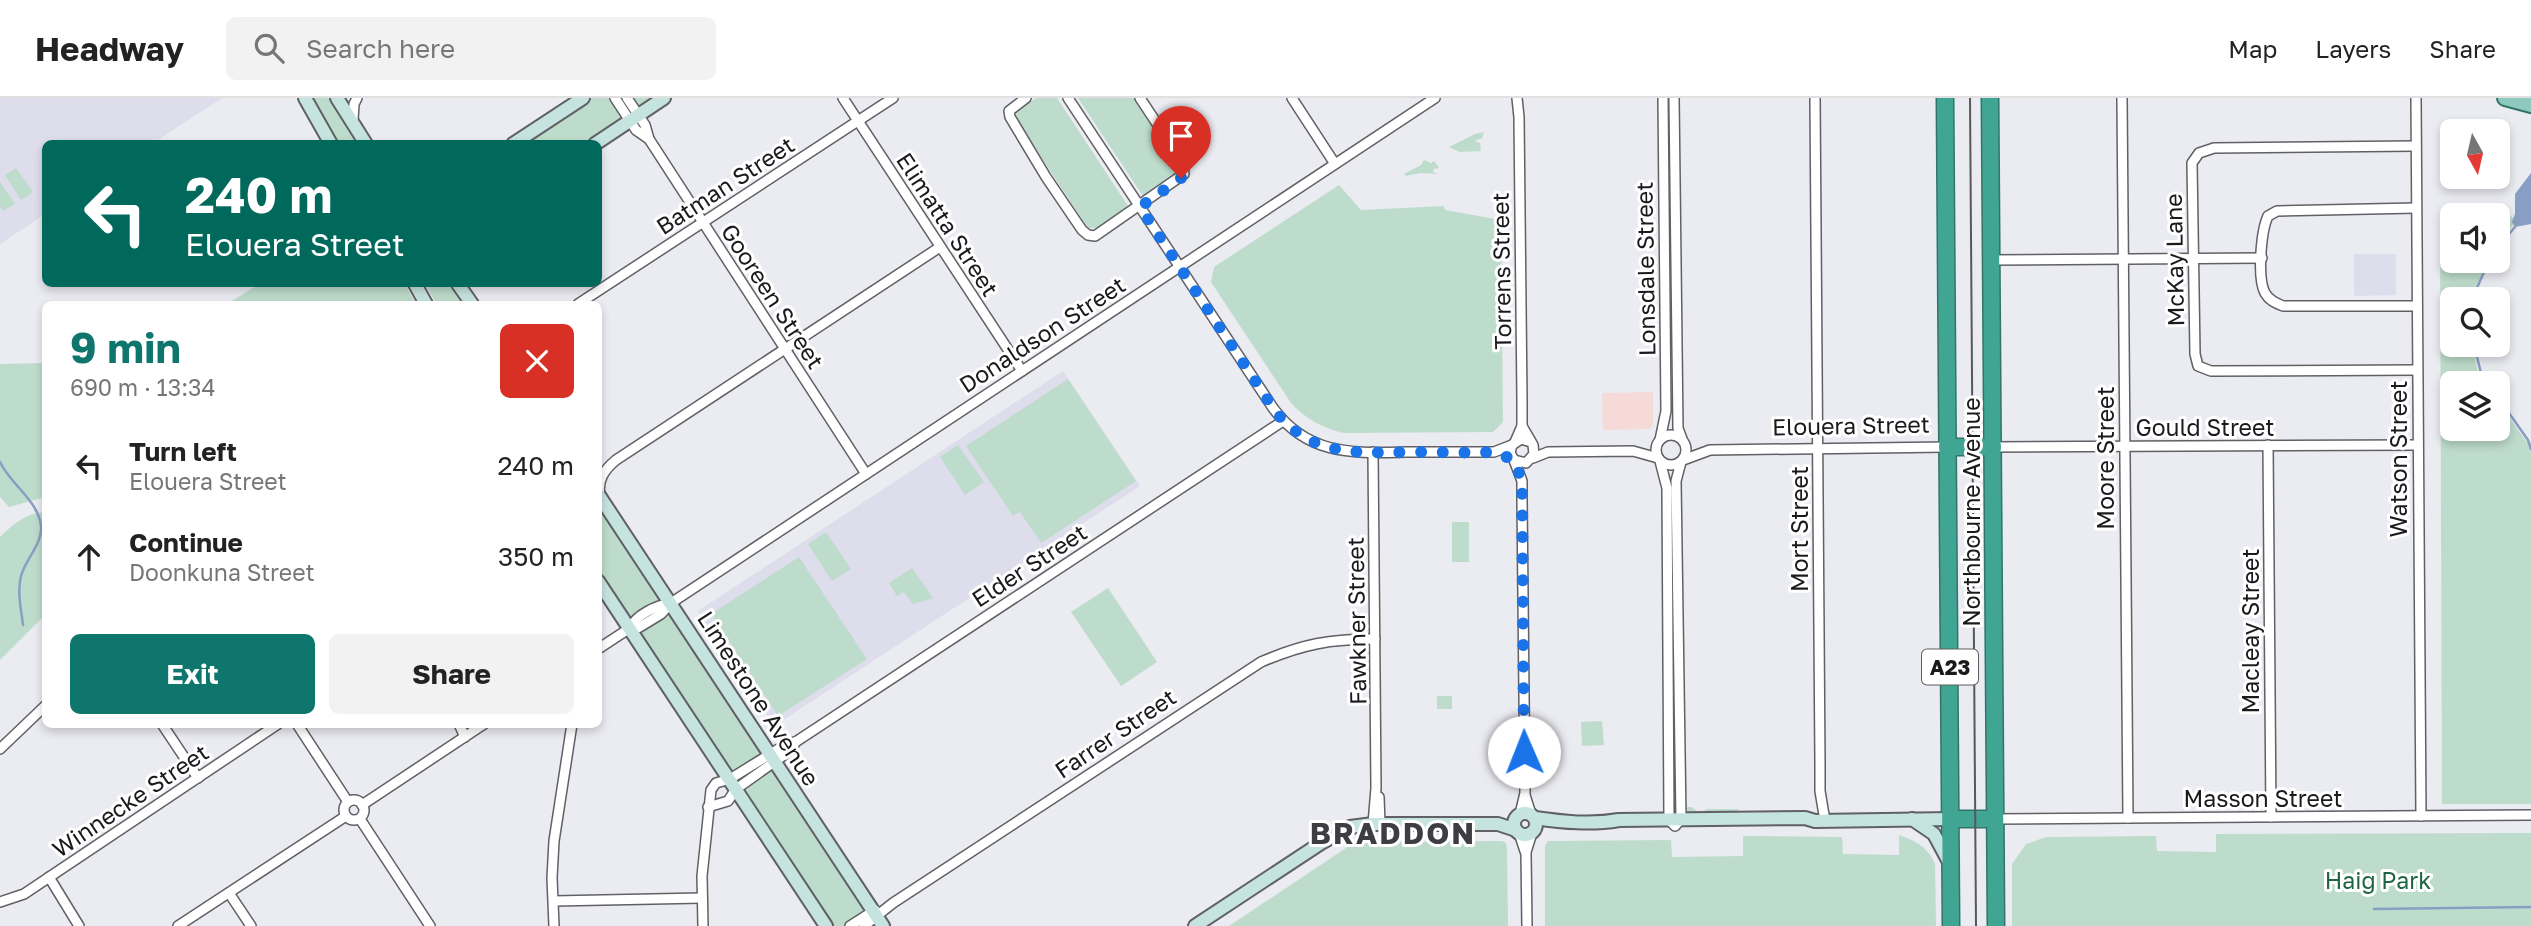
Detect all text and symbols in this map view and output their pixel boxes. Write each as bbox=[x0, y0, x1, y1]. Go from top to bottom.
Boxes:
search box bbox=[226, 17, 716, 80]
text: Headway bbox=[35, 29, 184, 68]
icon: search bbox=[250, 29, 288, 67]
text: Search here bbox=[306, 33, 455, 64]
text: Map bbox=[2228, 34, 2277, 63]
text: Layers bbox=[2315, 34, 2391, 63]
text: Share bbox=[2429, 34, 2496, 63]
pin bbox=[1151, 106, 1211, 178]
icon: arrive bbox=[1162, 117, 1200, 155]
north arrow bbox=[2440, 119, 2510, 189]
map controls bbox=[2440, 119, 2510, 441]
street label: Batman Street bbox=[651, 130, 799, 240]
street label: Elimatta Street bbox=[891, 147, 1005, 301]
text: 240 m bbox=[185, 165, 333, 224]
icon: left bbox=[70, 168, 161, 259]
street label: Lonsdale Street bbox=[1629, 182, 1661, 356]
street label: Torrens Street bbox=[1486, 192, 1516, 350]
street label: McKay Lane bbox=[2159, 193, 2189, 327]
button: sound bbox=[2440, 203, 2510, 273]
street label: Gooreen Street bbox=[716, 218, 830, 374]
text: Elouera Street bbox=[185, 225, 405, 263]
street label: Donaldson Street bbox=[954, 270, 1130, 398]
button: search bbox=[2440, 287, 2510, 357]
text: 9 min bbox=[70, 322, 181, 372]
button: close bbox=[500, 324, 574, 398]
button: layers bbox=[2440, 371, 2510, 441]
text: 690 m · 13:34 bbox=[70, 373, 216, 401]
street label: Watson Street bbox=[2384, 380, 2412, 538]
street label: Moore Street bbox=[2091, 386, 2119, 530]
street label: Northbourne Avenue bbox=[1957, 397, 1985, 627]
street label: Elouera Street bbox=[1772, 410, 1930, 440]
street label: Gould Street bbox=[2135, 413, 2275, 441]
text: Turn left bbox=[129, 436, 237, 467]
icon: left bbox=[70, 447, 108, 485]
text: 240 m bbox=[497, 450, 574, 481]
street label: Mort Street bbox=[1785, 466, 1813, 592]
text: Elouera Street bbox=[129, 467, 287, 495]
street label: Elder Street bbox=[966, 517, 1092, 613]
text: Continue bbox=[129, 527, 243, 558]
street label: Fawkner Street bbox=[1341, 537, 1371, 705]
icon: ahead bbox=[70, 538, 108, 576]
text: 350 m bbox=[498, 541, 574, 572]
street label: Macleay Street bbox=[2236, 548, 2264, 714]
text: Doonkuna Street bbox=[129, 558, 315, 586]
street label: Limestone Avenue bbox=[692, 605, 826, 791]
button: Exit bbox=[70, 634, 315, 714]
button: Share bbox=[329, 634, 574, 714]
road number: A23 bbox=[1922, 650, 1978, 684]
street label: Farrer Street bbox=[1049, 682, 1181, 784]
position arrow bbox=[1487, 715, 1561, 789]
street label: Winnecke Street bbox=[47, 737, 213, 863]
street label: Masson Street bbox=[2184, 784, 2342, 812]
district label: BRADDON bbox=[1310, 815, 1476, 851]
park label: Haig Park bbox=[2325, 866, 2431, 894]

